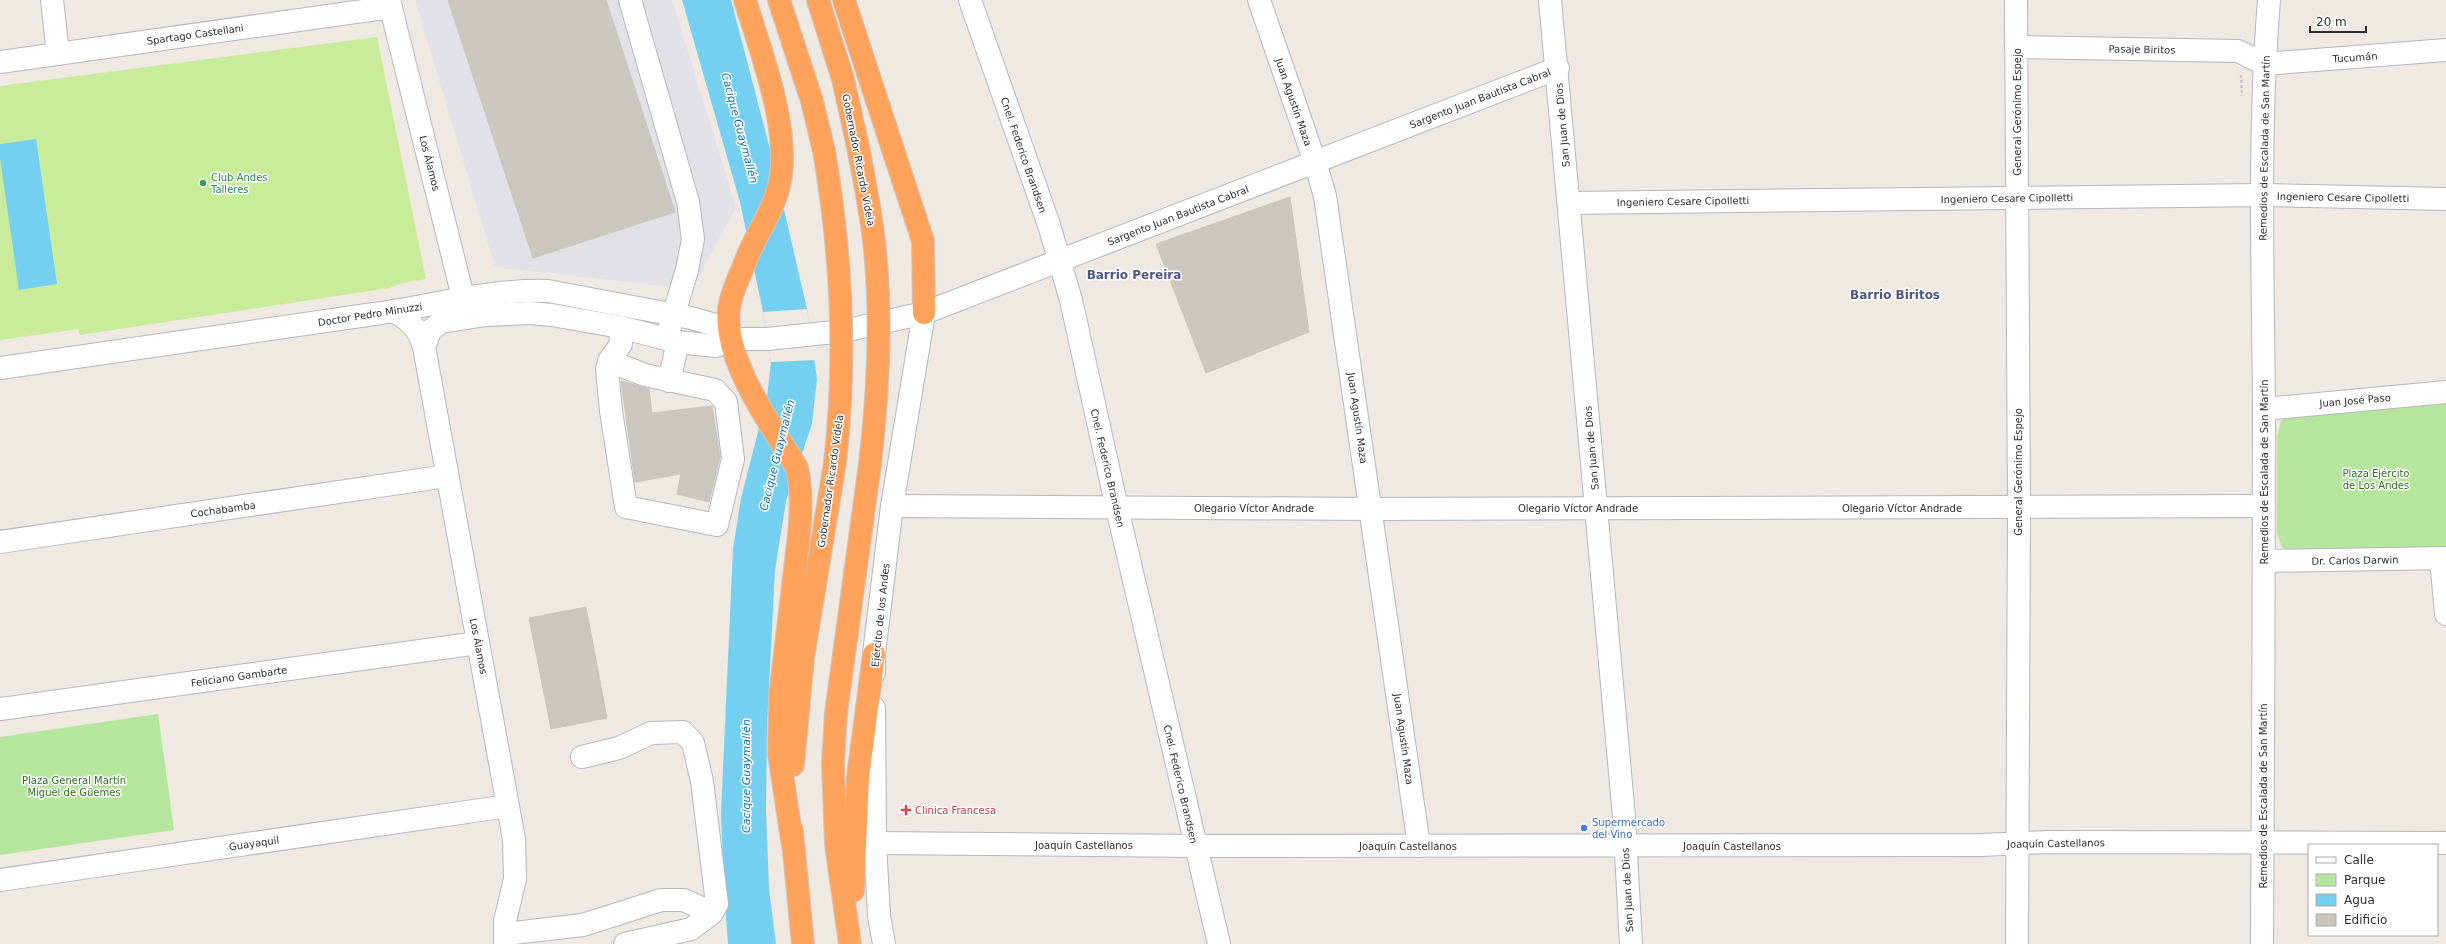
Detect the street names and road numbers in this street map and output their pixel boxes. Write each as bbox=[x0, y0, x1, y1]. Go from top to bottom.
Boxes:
street label: Spartago Castellani bbox=[146, 22, 244, 47]
street label: Pasaje Biritos bbox=[2108, 43, 2176, 56]
street label: General Gerónimo Espejo bbox=[2012, 48, 2023, 176]
street label: Tucumán bbox=[2331, 50, 2378, 65]
street label: Remedios de Escalada de San Martín bbox=[2257, 55, 2272, 241]
street label: Juan Agustín Maza bbox=[1273, 56, 1314, 147]
street label: Sargento Juan Bautista Cabral bbox=[1408, 66, 1552, 131]
street label: San Juan de Dios bbox=[1553, 82, 1572, 167]
street label: Gobernador Ricardo Videla bbox=[840, 93, 877, 227]
street label: Cnel. Federico Brandsen bbox=[999, 96, 1049, 214]
street label: Los Álamos bbox=[417, 134, 443, 192]
street label: Sargento Juan Bautista Cabral bbox=[1106, 183, 1250, 248]
street label: Ingeniero Cesare Cipolletti bbox=[2277, 191, 2409, 204]
street label: Ingeniero Cesare Cipolletti bbox=[1941, 192, 2073, 205]
street label: Ingeniero Cesare Cipolletti bbox=[1617, 195, 1749, 208]
street label: Doctor Pedro Minuzzi bbox=[317, 301, 423, 328]
street label: Juan Agustín Maza bbox=[1346, 371, 1369, 464]
street label: Remedios de Escalada de San Martín bbox=[2259, 379, 2270, 565]
street label: Juan José Paso bbox=[2318, 392, 2391, 409]
street label: San Juan de Dios bbox=[1582, 405, 1601, 490]
street label: Cnel. Federico Brandsen bbox=[1088, 408, 1127, 529]
street label: General Gerónimo Espejo bbox=[2013, 408, 2024, 536]
street label: Gobernador Ricardo Videla bbox=[816, 414, 845, 548]
street label: Cochabamba bbox=[190, 499, 256, 520]
street label: Olegario Víctor Andrade bbox=[1194, 503, 1314, 514]
street label: Olegario Víctor Andrade bbox=[1518, 503, 1638, 514]
street label: Olegario Víctor Andrade bbox=[1842, 503, 1962, 514]
street label: Dr. Carlos Darwin bbox=[2311, 554, 2399, 567]
street label: Ejército de los Andes bbox=[870, 563, 891, 668]
street label: Los Álamos bbox=[468, 617, 490, 675]
street label: Feliciano Gambarte bbox=[190, 664, 288, 689]
street label: Juan Agustín Maza bbox=[1392, 692, 1415, 785]
street label: Remedios de Escalada de San Martín bbox=[2258, 703, 2269, 889]
street label: Cnel. Federico Brandsen bbox=[1161, 724, 1200, 845]
street label: Guayaquil bbox=[228, 835, 280, 852]
street label: Joaquín Castellanos bbox=[2006, 837, 2105, 850]
street label: Joaquín Castellanos bbox=[1034, 840, 1133, 851]
street label: Joaquín Castellanos bbox=[1358, 841, 1457, 852]
street label: Joaquín Castellanos bbox=[1682, 841, 1781, 852]
street label: San Juan de Dios bbox=[1620, 848, 1635, 932]

